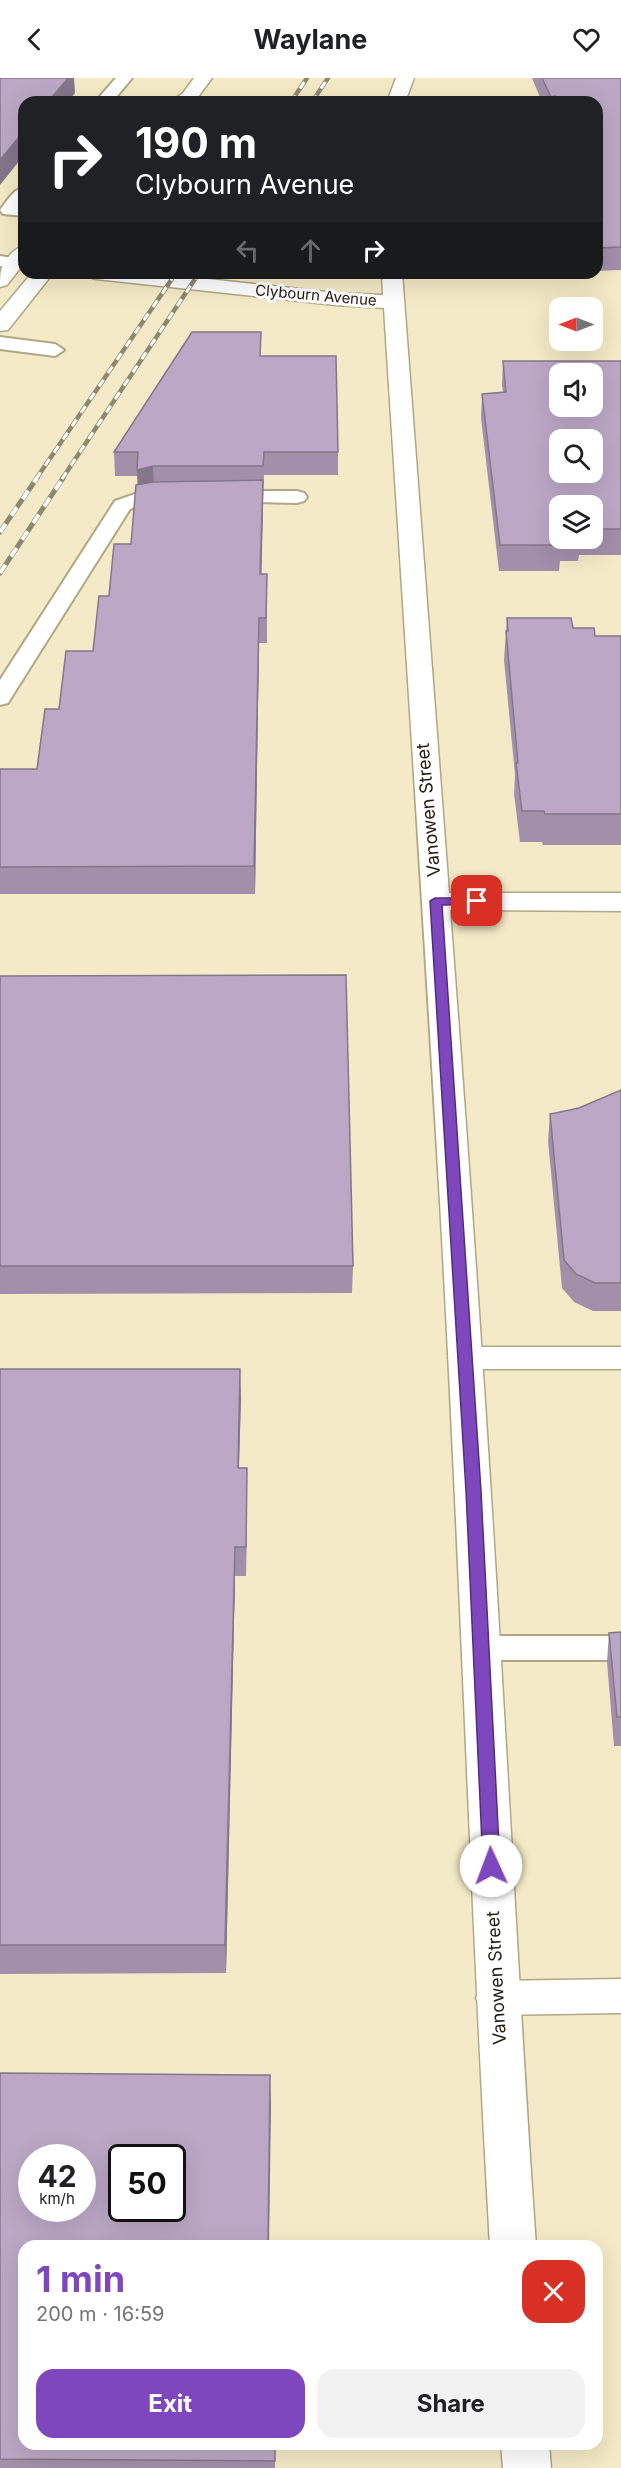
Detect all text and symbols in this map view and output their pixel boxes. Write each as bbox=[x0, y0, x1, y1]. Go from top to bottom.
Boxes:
icon: back bbox=[18, 23, 51, 56]
text: Waylane bbox=[254, 23, 367, 56]
icon: heart bbox=[570, 23, 603, 56]
text: 190 m bbox=[135, 117, 257, 168]
icon: right bbox=[36, 120, 114, 198]
text: Clybourn Avenue bbox=[135, 168, 354, 201]
icon: left bbox=[231, 234, 264, 267]
icon: ahead bbox=[294, 234, 327, 267]
icon: right bbox=[357, 234, 390, 267]
street label: Clybourn Avenue bbox=[254, 280, 378, 310]
north arrow bbox=[549, 297, 603, 351]
map controls bbox=[549, 297, 603, 549]
button: sound bbox=[549, 363, 603, 417]
button: search bbox=[549, 429, 603, 483]
button: layers bbox=[549, 495, 603, 549]
street label: Vanowen Street bbox=[412, 742, 444, 878]
pin bbox=[451, 875, 502, 926]
icon: arrive bbox=[460, 884, 493, 917]
position arrow bbox=[459, 1834, 523, 1898]
street label: Vanowen Street bbox=[482, 1910, 510, 2046]
speed limit sign: 50 bbox=[108, 2144, 186, 2222]
text: 42 bbox=[37, 2158, 77, 2194]
text: km/h bbox=[39, 2189, 75, 2208]
text: 1 min bbox=[36, 2257, 125, 2301]
button: close bbox=[522, 2260, 585, 2323]
text: 200 m · 16:59 bbox=[36, 2302, 164, 2326]
button: Exit bbox=[36, 2369, 305, 2438]
button: Share bbox=[317, 2369, 585, 2438]

